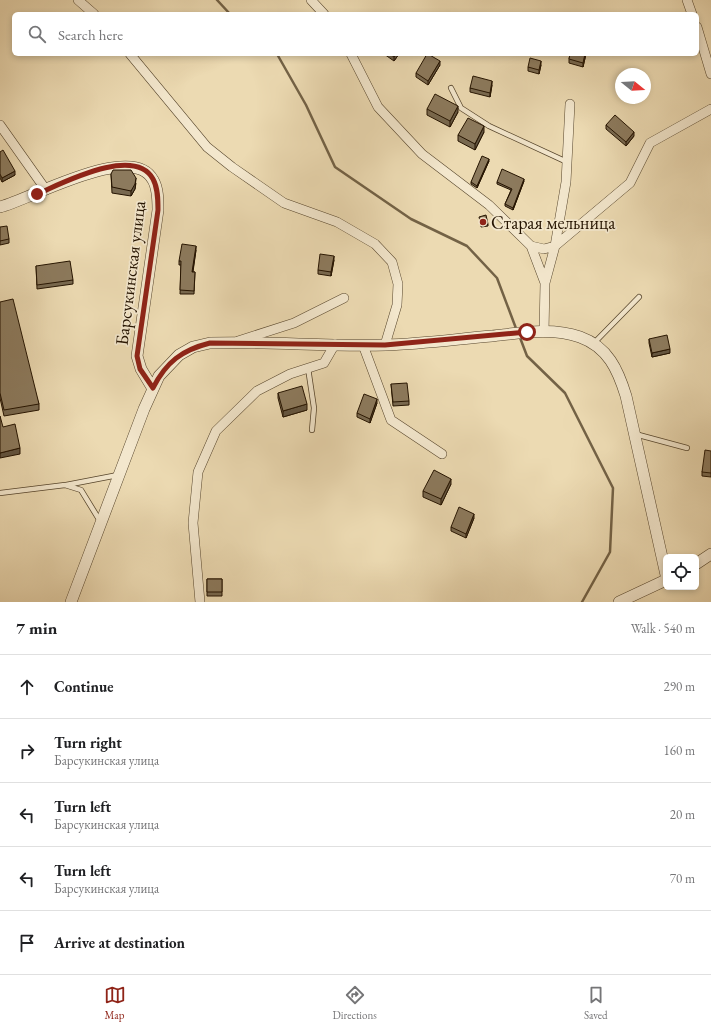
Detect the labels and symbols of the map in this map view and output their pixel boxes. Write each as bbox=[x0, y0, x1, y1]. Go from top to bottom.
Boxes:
north arrow bbox=[615, 68, 651, 104]
route end bbox=[28, 185, 46, 203]
street label: Барсукинская улица bbox=[110, 199, 150, 347]
place label: Старая мельница bbox=[491, 211, 616, 234]
marker: Старая мельница bbox=[478, 217, 488, 227]
route start bbox=[518, 323, 536, 341]

